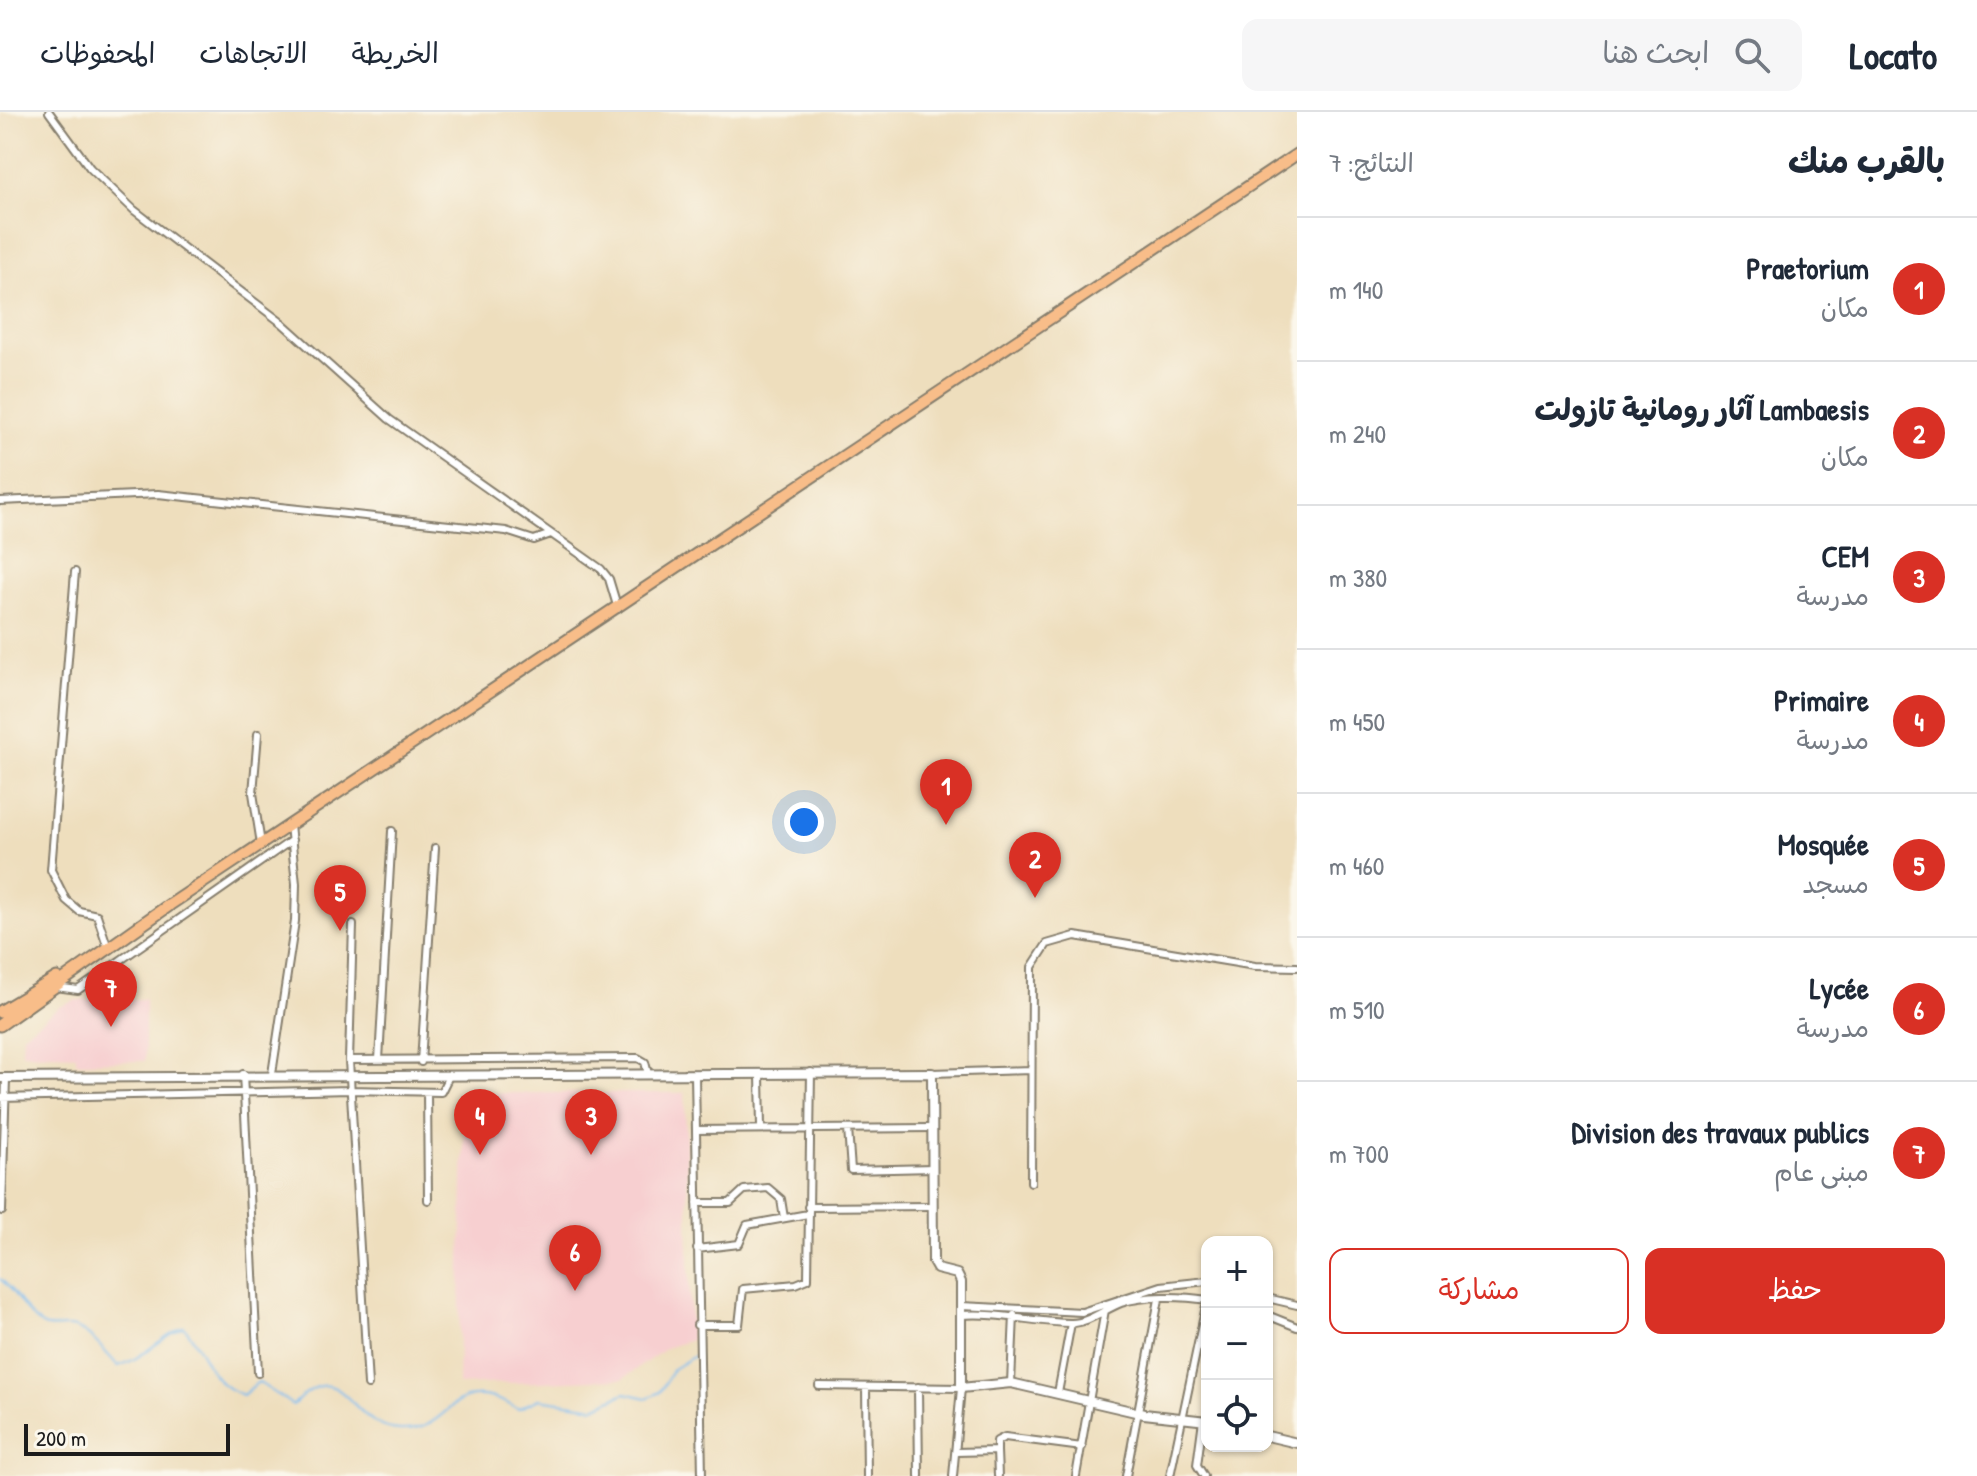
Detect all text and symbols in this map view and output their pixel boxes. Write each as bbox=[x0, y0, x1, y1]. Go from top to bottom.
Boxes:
search box bbox=[1242, 19, 1802, 91]
text: Locato bbox=[1850, 29, 1937, 81]
text: ابحث هنا bbox=[1602, 32, 1710, 72]
icon: search bbox=[1730, 33, 1774, 77]
text: المحفوظات bbox=[40, 34, 155, 72]
text: الاتجاهات bbox=[199, 34, 307, 72]
text: الخريطة bbox=[351, 34, 439, 72]
text: بالقرب منك bbox=[1788, 138, 1945, 184]
text: النتائج: 7 bbox=[1329, 145, 1414, 180]
text: Praetorium bbox=[1746, 248, 1869, 288]
text: 140 m bbox=[1329, 272, 1384, 307]
text: 1 bbox=[1914, 272, 1924, 307]
text: مكان bbox=[1821, 290, 1869, 325]
text: Lambaesis آثار رومانية تازولت bbox=[1535, 389, 1869, 429]
text: 240 m bbox=[1329, 416, 1386, 451]
text: 2 bbox=[1913, 416, 1925, 451]
text: مكان bbox=[1821, 439, 1869, 474]
text: CEM bbox=[1821, 536, 1869, 576]
text: 380 m bbox=[1329, 560, 1387, 595]
text: 3 bbox=[1913, 560, 1925, 595]
text: مدرسة bbox=[1797, 578, 1869, 613]
text: Primaire bbox=[1774, 680, 1869, 720]
text: 450 m bbox=[1329, 704, 1385, 739]
text: 4 bbox=[1914, 704, 1924, 739]
text: مدرسة bbox=[1797, 722, 1869, 757]
pin: 1 bbox=[920, 759, 972, 825]
your location bbox=[784, 802, 824, 842]
text: Mosquée bbox=[1778, 824, 1869, 864]
pin: 2 bbox=[1009, 832, 1061, 898]
text: 460 m bbox=[1329, 848, 1384, 883]
text: 5 bbox=[1914, 848, 1925, 883]
pin: 5 bbox=[314, 865, 366, 931]
text: مسجد bbox=[1802, 866, 1869, 901]
pin: 7 bbox=[85, 961, 137, 1027]
text: Lycée bbox=[1810, 968, 1869, 1008]
text: 510 m bbox=[1329, 992, 1385, 1027]
text: 6 bbox=[1914, 992, 1924, 1027]
text: مدرسة bbox=[1797, 1010, 1869, 1045]
pin: 4 bbox=[454, 1089, 506, 1155]
pin: 3 bbox=[565, 1089, 617, 1155]
text: Division des travaux publics bbox=[1572, 1112, 1869, 1152]
text: 700 m bbox=[1329, 1136, 1389, 1171]
text: 7 bbox=[1913, 1136, 1925, 1171]
text: مبنى عام bbox=[1774, 1154, 1869, 1189]
pin: 6 bbox=[549, 1225, 601, 1291]
map controls bbox=[1201, 1236, 1273, 1452]
button: + bbox=[1201, 1236, 1273, 1308]
button: مشاركة bbox=[1329, 1248, 1629, 1334]
button: حفظ bbox=[1645, 1248, 1945, 1334]
button: − bbox=[1201, 1308, 1273, 1380]
button: locate bbox=[1201, 1380, 1273, 1452]
scale bar bbox=[24, 1420, 230, 1456]
text: 200 m bbox=[36, 1423, 86, 1453]

